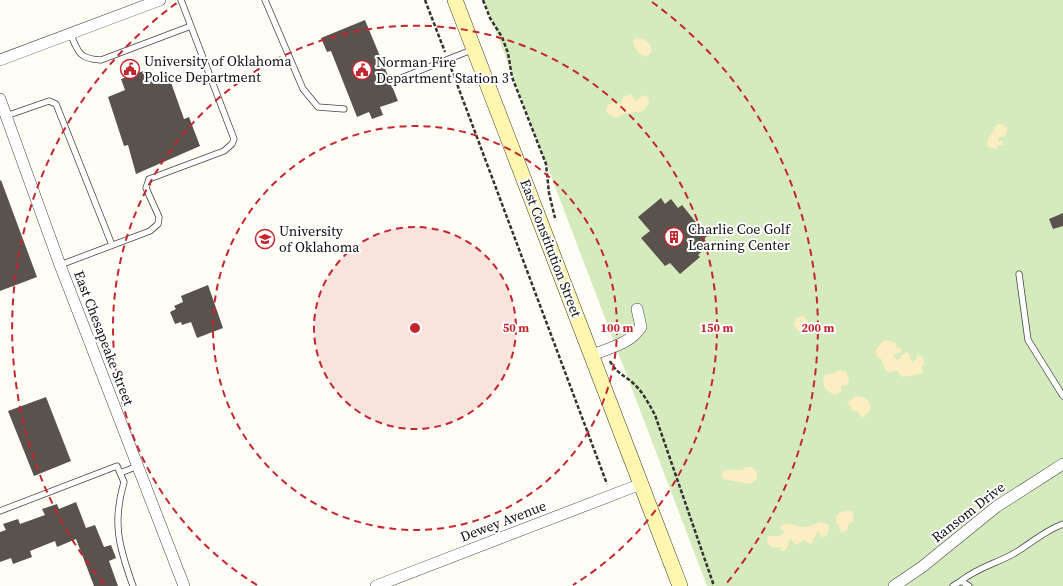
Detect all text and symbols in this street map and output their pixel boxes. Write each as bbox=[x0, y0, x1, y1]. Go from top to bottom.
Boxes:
place label: University of Oklahoma Police Department bbox=[144, 51, 292, 87]
place label: Norman Fire Department Station 3 bbox=[376, 52, 509, 88]
public building icon: University of Oklahoma Police Department bbox=[119, 58, 141, 80]
public building icon: Norman Fire Department Station 3 bbox=[351, 59, 373, 81]
street label: East Constitution Street bbox=[515, 176, 587, 320]
place label: Charlie Coe Golf Learning Center bbox=[688, 219, 791, 255]
place label: University of Oklahoma bbox=[279, 221, 360, 257]
building icon: Charlie Coe Golf Learning Center bbox=[663, 226, 685, 248]
school or university icon: University of Oklahoma bbox=[254, 228, 276, 250]
street label: East Chesapeake Street bbox=[69, 268, 139, 409]
text: 50 m bbox=[503, 320, 529, 336]
text: 100 m bbox=[601, 320, 634, 336]
text: 150 m bbox=[701, 320, 734, 336]
text: 200 m bbox=[802, 320, 835, 336]
centre of rings bbox=[408, 321, 422, 335]
street label: Ransom Drive bbox=[927, 477, 1009, 547]
street label: Dewey Avenue bbox=[457, 495, 549, 547]

